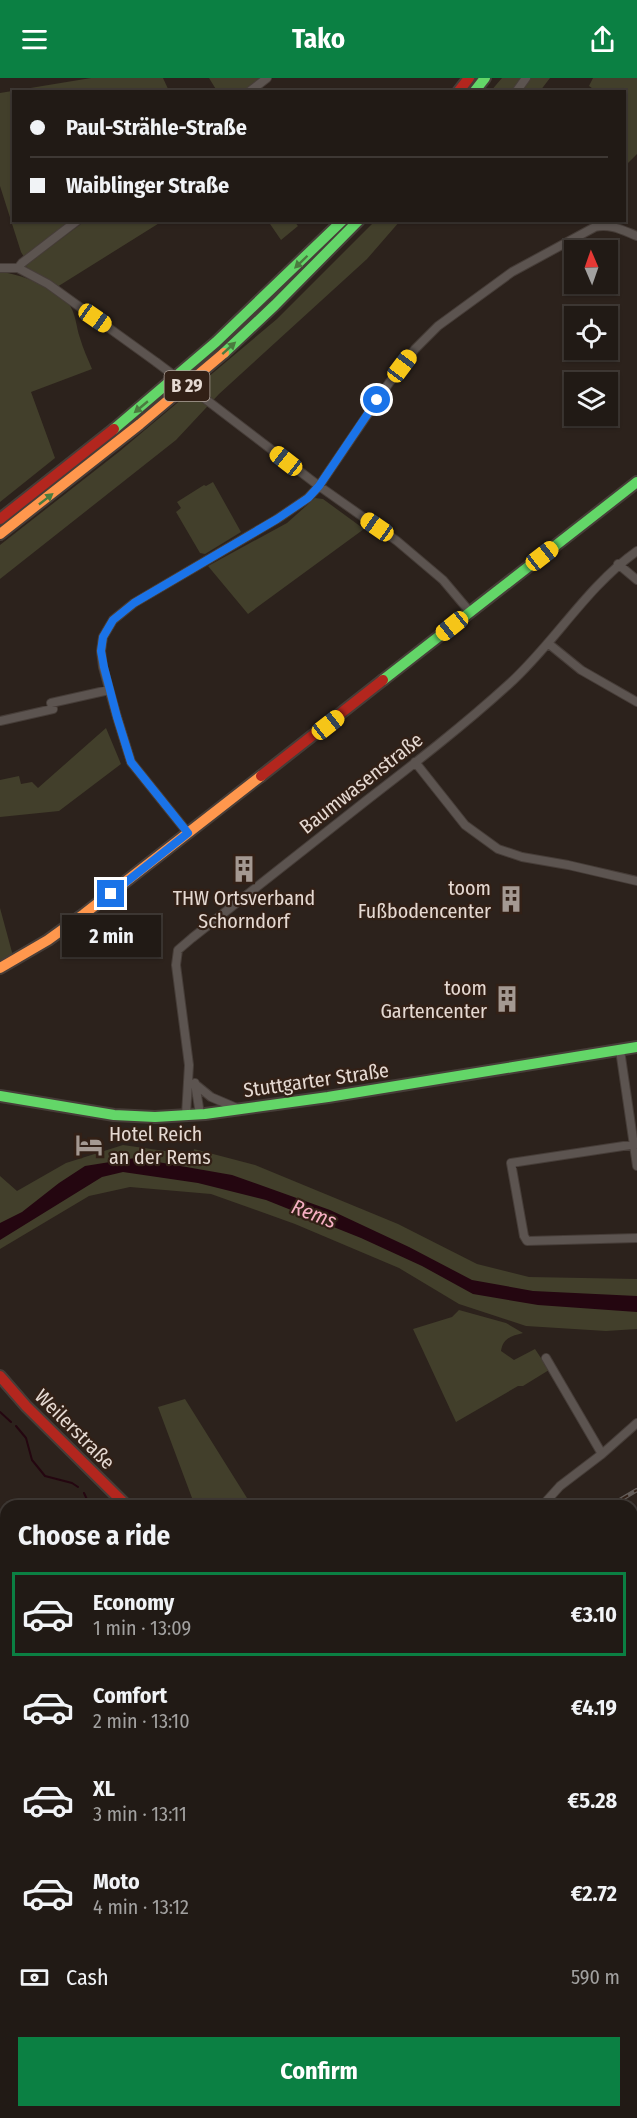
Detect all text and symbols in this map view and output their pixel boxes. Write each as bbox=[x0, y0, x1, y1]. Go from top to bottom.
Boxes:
icon: menu bbox=[18, 23, 51, 56]
text: Tako bbox=[292, 23, 345, 55]
icon: share bbox=[586, 23, 619, 56]
text: Paul-Strähle-Straße bbox=[66, 114, 247, 141]
text: Waiblinger Straße bbox=[66, 172, 229, 199]
north arrow bbox=[564, 240, 618, 294]
map controls bbox=[564, 240, 618, 426]
one-way arrow bbox=[294, 254, 308, 268]
car bbox=[75, 300, 115, 336]
button: locate bbox=[564, 306, 618, 360]
one-way arrow bbox=[221, 342, 236, 355]
car bbox=[384, 346, 420, 386]
road number: B 29 bbox=[164, 371, 210, 401]
button: layers bbox=[564, 372, 618, 426]
route start bbox=[363, 386, 390, 413]
one-way arrow bbox=[133, 400, 149, 413]
car bbox=[266, 443, 306, 479]
one-way arrow bbox=[39, 493, 54, 505]
car bbox=[357, 509, 397, 545]
car bbox=[522, 538, 562, 574]
car bbox=[432, 608, 472, 644]
car bbox=[308, 707, 348, 743]
street label: Baumwasenstraße bbox=[295, 727, 427, 839]
building icon: THW Ortsverband Schorndorf bbox=[229, 854, 259, 884]
place label: toom Fußbodencenter bbox=[358, 876, 491, 923]
route end bbox=[97, 880, 124, 907]
building icon: toom Fußbodencenter bbox=[496, 884, 526, 914]
place label: THW Ortsverband Schorndorf bbox=[173, 886, 315, 933]
callout: 2 min bbox=[62, 915, 160, 957]
text: 2 min bbox=[89, 924, 134, 948]
place label: toom Gartencenter bbox=[380, 976, 487, 1023]
building icon: toom Gartencenter bbox=[492, 984, 522, 1014]
street label: Stuttgarter Straße bbox=[242, 1058, 390, 1102]
place label: Hotel Reich an der Rems bbox=[109, 1122, 211, 1169]
hotel icon: Hotel Reich an der Rems bbox=[74, 1130, 104, 1160]
water label: Rems bbox=[288, 1194, 340, 1234]
street label: Weilerstraße bbox=[30, 1384, 120, 1474]
text: Choose a ride bbox=[18, 1520, 170, 1552]
icon: car bbox=[21, 1587, 75, 1641]
text: Economy bbox=[93, 1589, 174, 1616]
text: €3.10 bbox=[571, 1601, 617, 1628]
text: 1 min · 13:09 bbox=[93, 1616, 191, 1640]
icon: car bbox=[21, 1680, 75, 1734]
text: Comfort bbox=[93, 1682, 167, 1709]
text: €4.19 bbox=[571, 1694, 617, 1721]
text: 2 min · 13:10 bbox=[93, 1709, 190, 1733]
icon: car bbox=[21, 1773, 75, 1827]
text: XL bbox=[93, 1775, 115, 1802]
text: €5.28 bbox=[568, 1787, 617, 1814]
text: 3 min · 13:11 bbox=[93, 1802, 187, 1826]
icon: car bbox=[21, 1866, 75, 1920]
text: Moto bbox=[93, 1868, 140, 1895]
text: €2.72 bbox=[571, 1880, 617, 1907]
text: 4 min · 13:12 bbox=[93, 1895, 189, 1919]
icon: cash bbox=[18, 1961, 51, 1994]
text: Cash bbox=[66, 1964, 109, 1991]
text: 590 m bbox=[571, 1965, 620, 1989]
button: Confirm bbox=[18, 2037, 620, 2106]

